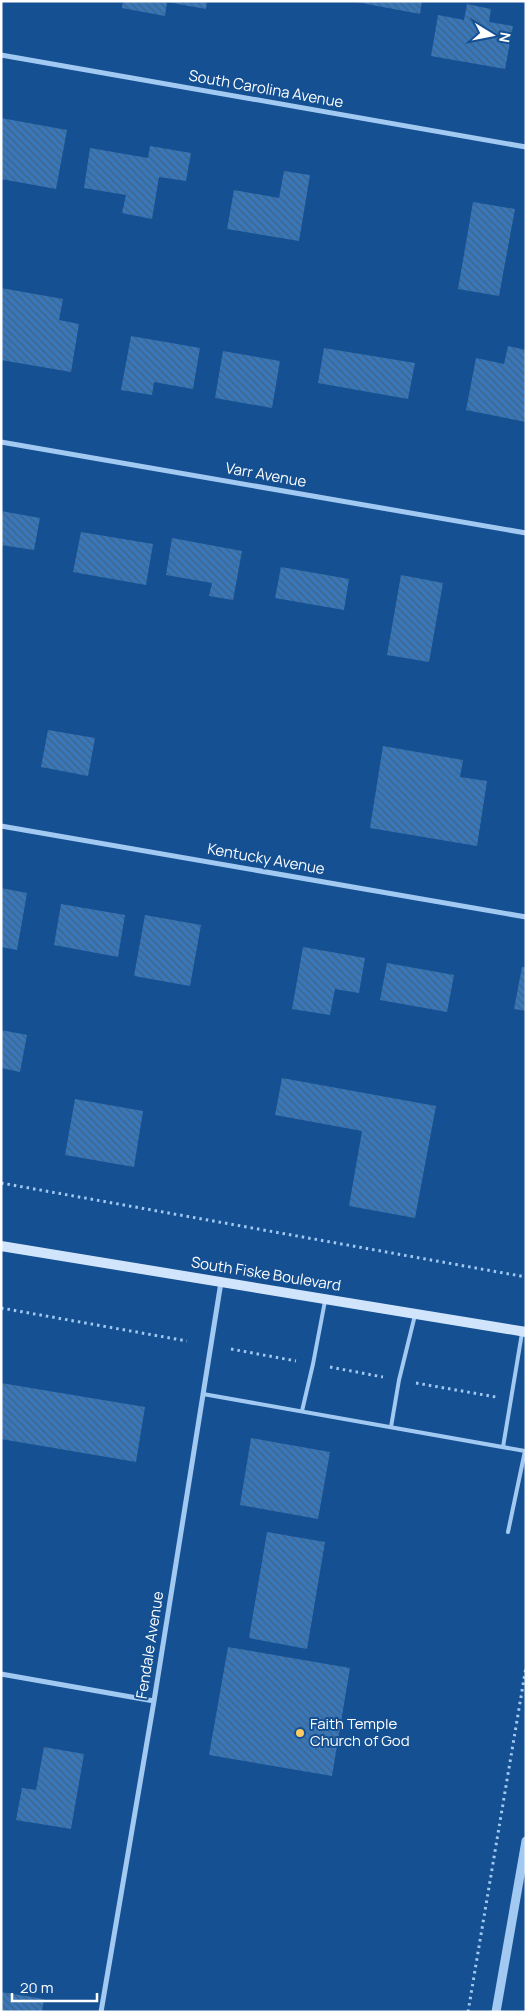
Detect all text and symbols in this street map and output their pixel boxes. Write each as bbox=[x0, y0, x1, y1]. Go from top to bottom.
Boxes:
north arrow bbox=[467, 10, 517, 60]
text: N bbox=[495, 31, 516, 44]
street label: South Carolina Avenue bbox=[187, 65, 345, 112]
street label: Varr Avenue bbox=[224, 457, 308, 492]
street label: Kentucky Avenue bbox=[206, 838, 327, 879]
street label: South Fiske Boulevard bbox=[190, 1251, 343, 1296]
street label: Fendale Avenue bbox=[131, 1589, 168, 1700]
place label: Faith Temple Church of God bbox=[310, 1713, 410, 1751]
marker: Faith Temple Church of God bbox=[294, 1727, 306, 1739]
scale bar bbox=[12, 1970, 98, 2002]
text: 20 m bbox=[20, 1977, 53, 1998]

